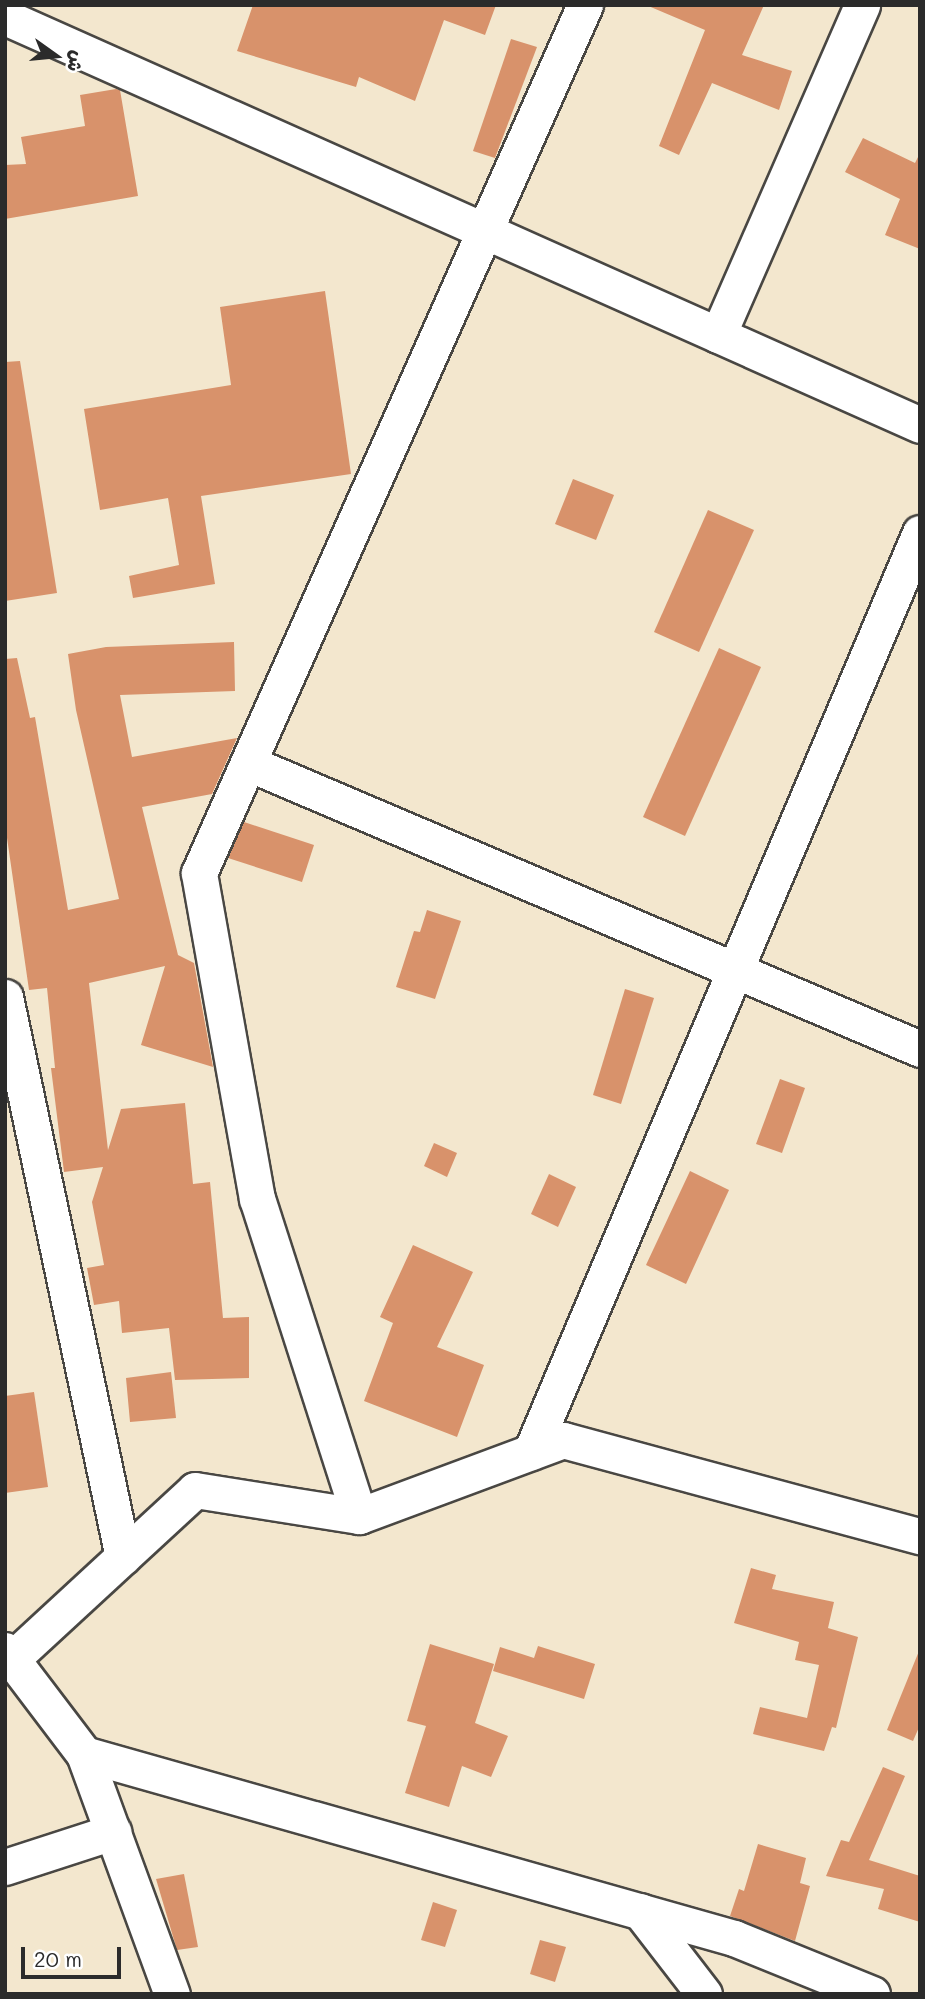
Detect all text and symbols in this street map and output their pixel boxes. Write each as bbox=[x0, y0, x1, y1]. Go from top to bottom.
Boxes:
north arrow bbox=[21, 21, 91, 91]
text: ش bbox=[62, 48, 92, 75]
scale bar bbox=[24, 1932, 124, 1976]
text: 20 m bbox=[34, 1945, 82, 1972]

